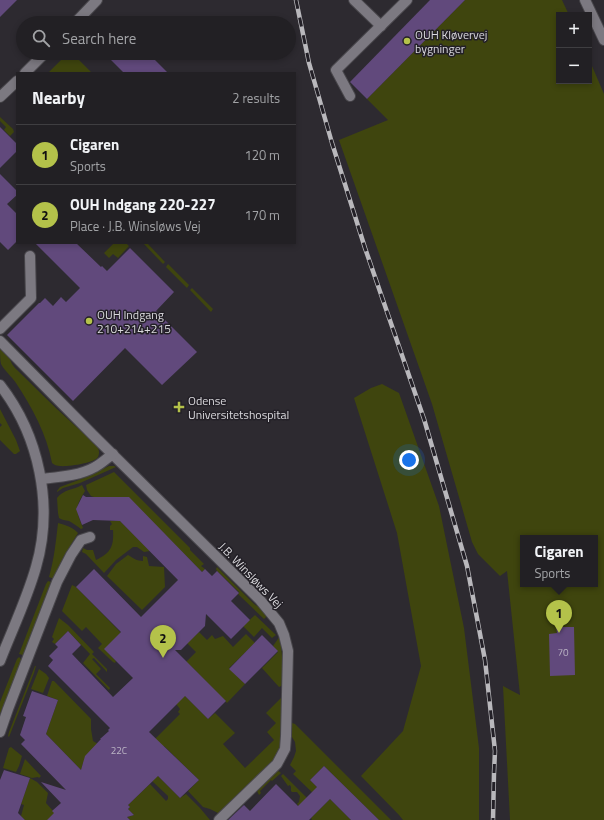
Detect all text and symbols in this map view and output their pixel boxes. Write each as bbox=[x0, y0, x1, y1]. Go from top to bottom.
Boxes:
map controls bbox=[556, 12, 592, 84]
button: + bbox=[556, 12, 592, 48]
search box bbox=[16, 16, 296, 60]
place label: OUH Kløvervej bygninger bbox=[415, 25, 487, 58]
icon: search bbox=[30, 27, 52, 49]
text: Search here bbox=[62, 27, 136, 50]
marker: OUH Kløvervej bygninger bbox=[402, 36, 412, 46]
button: − bbox=[556, 48, 592, 84]
text: Nearby bbox=[32, 85, 85, 111]
text: 2 results bbox=[232, 88, 280, 108]
text: Cigaren bbox=[70, 133, 119, 156]
text: 1 bbox=[41, 145, 49, 165]
text: 120 m bbox=[244, 145, 280, 165]
text: Sports bbox=[70, 156, 106, 176]
text: OUH Indgang 220-227 bbox=[70, 193, 216, 216]
text: 2 bbox=[41, 205, 49, 225]
text: 170 m bbox=[244, 205, 280, 225]
text: Place · J.B. Winsløws Vej bbox=[70, 216, 201, 236]
place label: OUH Indgang 210+214+215 bbox=[97, 305, 171, 338]
marker: OUH Indgang 210+214+215 bbox=[84, 316, 94, 326]
place label: Odense Universitetshospital bbox=[188, 391, 289, 424]
marker: Odense Universitetshospital bbox=[173, 401, 185, 413]
your location bbox=[399, 450, 419, 470]
popup bbox=[520, 535, 598, 587]
street label: J.B. Winsløws Vej bbox=[214, 538, 288, 612]
text: Cigaren bbox=[534, 540, 584, 563]
text: Sports bbox=[534, 563, 570, 583]
pin: 1 bbox=[546, 600, 572, 633]
pin: 2 bbox=[150, 625, 176, 658]
house number: 70 bbox=[557, 645, 569, 660]
house number: 22C bbox=[111, 743, 128, 758]

